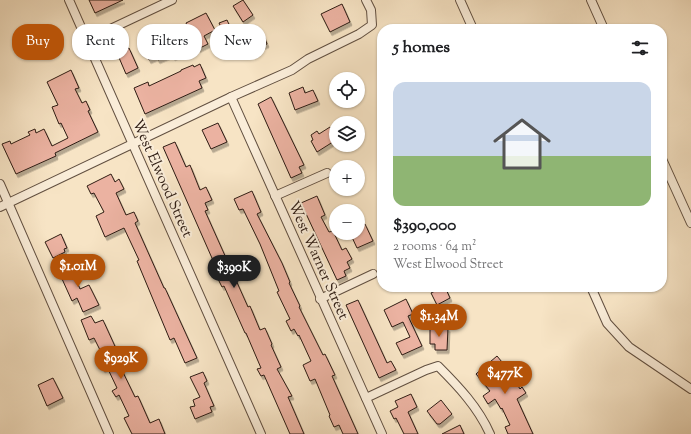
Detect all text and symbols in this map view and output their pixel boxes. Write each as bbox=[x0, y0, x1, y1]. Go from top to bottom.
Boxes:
chip: Buy bbox=[12, 24, 64, 60]
chip: Rent bbox=[72, 24, 129, 60]
chip: Filters bbox=[137, 24, 202, 60]
chip: New bbox=[210, 24, 266, 60]
text: 5 homes bbox=[393, 36, 450, 60]
icon: filters bbox=[629, 37, 651, 59]
map controls bbox=[329, 72, 365, 240]
button: locate bbox=[329, 72, 365, 108]
icon: home bbox=[486, 108, 558, 180]
street label: West Elwood Street bbox=[126, 116, 197, 241]
button: layers bbox=[329, 116, 365, 152]
button: + bbox=[329, 160, 365, 196]
street label: West Warner Street bbox=[282, 198, 353, 323]
button: − bbox=[329, 204, 365, 240]
text: $390,000 bbox=[393, 214, 456, 238]
text: 2 rooms · 64 m² bbox=[393, 238, 476, 256]
pin: $1.01M bbox=[45, 254, 111, 288]
pin: $390K bbox=[206, 255, 262, 289]
text: West Elwood Street bbox=[393, 256, 503, 274]
text: $1.01M bbox=[59, 258, 97, 276]
text: $390K bbox=[217, 259, 251, 277]
pin: $1.34M bbox=[406, 304, 472, 338]
text: $1.34M bbox=[420, 308, 458, 326]
pin: $929K bbox=[93, 346, 149, 380]
text: $929K bbox=[103, 350, 139, 368]
pin: $477K bbox=[477, 361, 533, 395]
text: $477K bbox=[487, 365, 523, 383]

